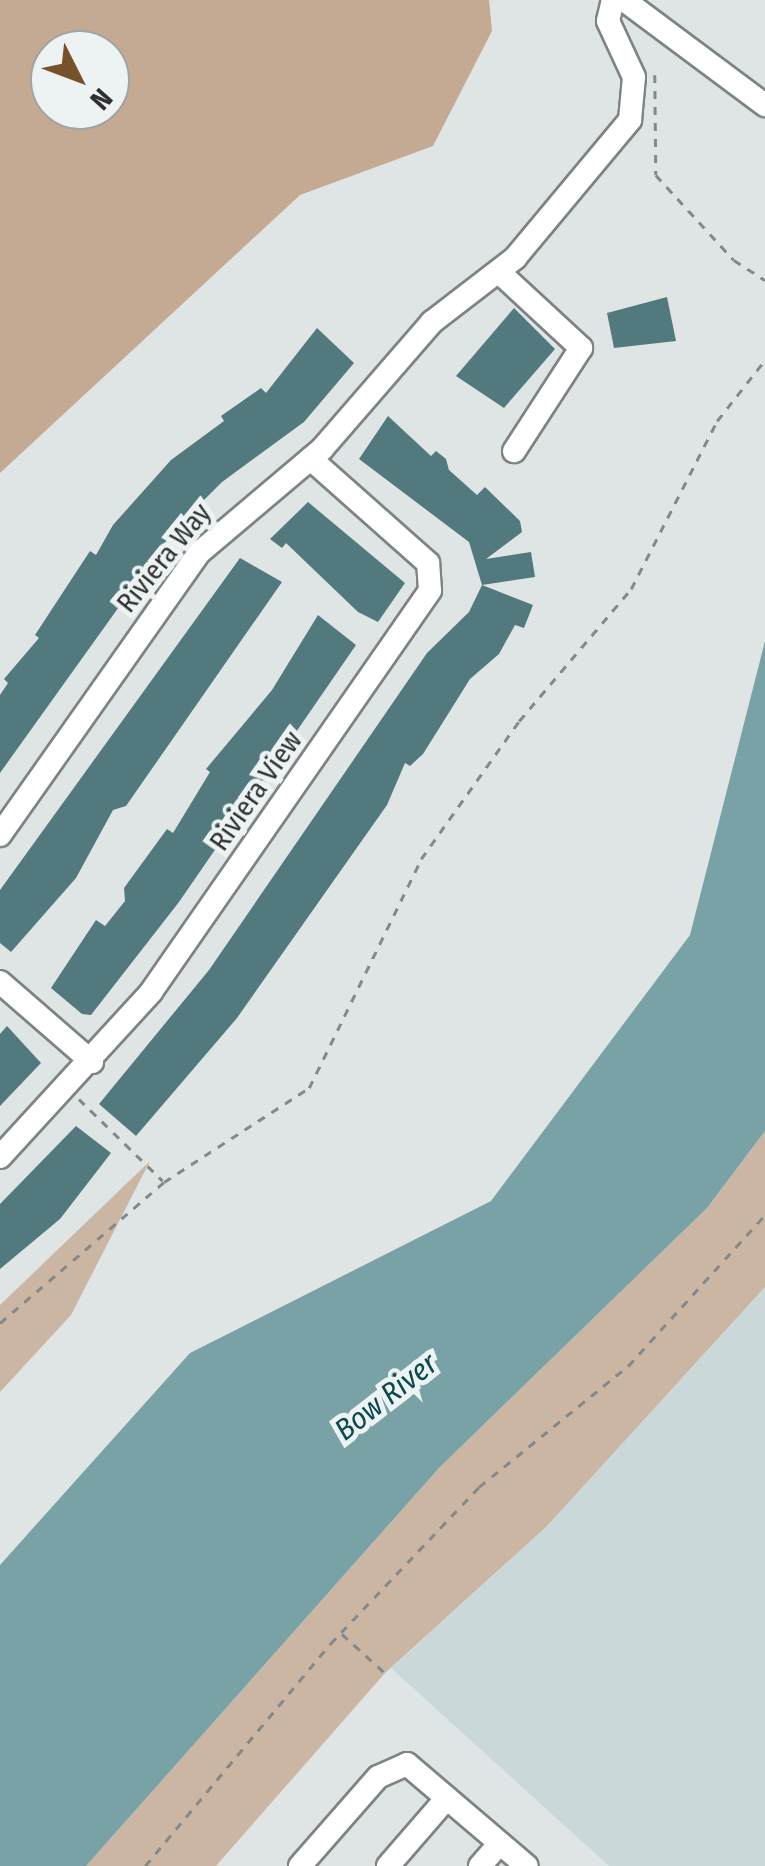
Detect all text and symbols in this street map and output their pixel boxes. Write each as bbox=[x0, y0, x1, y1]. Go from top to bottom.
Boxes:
north arrow bbox=[30, 30, 130, 130]
text: N bbox=[83, 82, 119, 116]
street label: Riviera Way bbox=[110, 497, 218, 619]
street label: Riviera View bbox=[203, 725, 309, 857]
water label: Bow River bbox=[328, 1346, 444, 1448]

